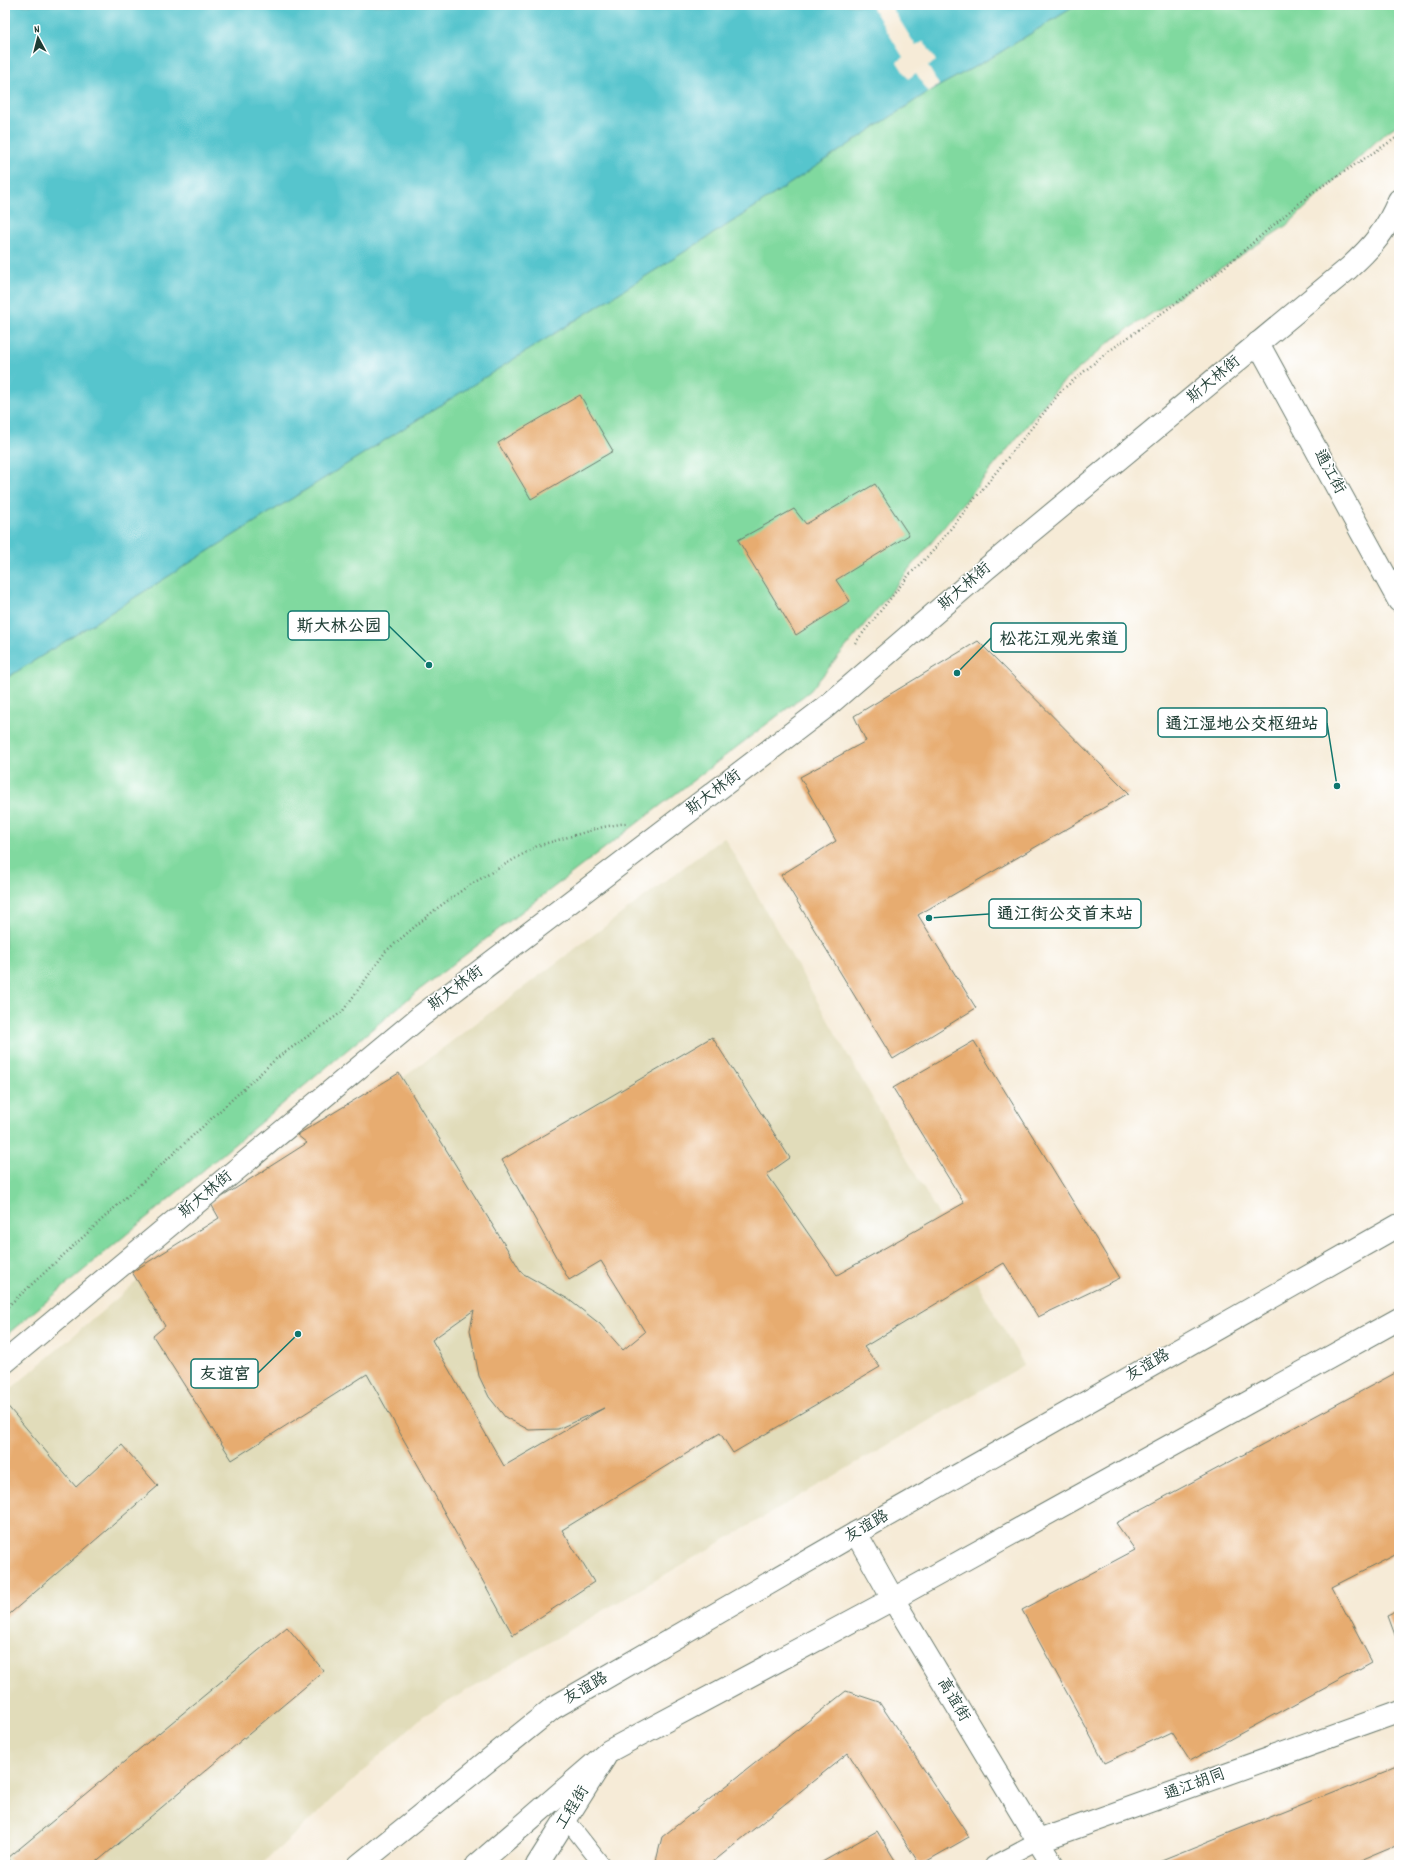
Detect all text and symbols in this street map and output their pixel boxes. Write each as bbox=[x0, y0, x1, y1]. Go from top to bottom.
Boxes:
north arrow bbox=[18, 18, 58, 58]
text: N bbox=[33, 22, 41, 38]
street label: 斯大林街 bbox=[1182, 351, 1246, 409]
street label: 通江街 bbox=[1307, 445, 1351, 499]
street label: 斯大林街 bbox=[933, 557, 997, 617]
callout: 斯大林公园 bbox=[288, 611, 389, 640]
text: 斯大林公园 bbox=[297, 616, 382, 640]
callout: 松花江观光索道 bbox=[991, 623, 1126, 652]
text: 松花江观光索道 bbox=[1000, 629, 1119, 653]
callout: 通江湿地公交枢纽站 bbox=[1158, 708, 1327, 737]
text: 通江湿地公交枢纽站 bbox=[1166, 714, 1319, 738]
street label: 斯大林街 bbox=[682, 765, 746, 821]
callout: 通江街公交首末站 bbox=[989, 899, 1141, 928]
text: 通江街公交首末站 bbox=[997, 904, 1133, 928]
street label: 斯大林街 bbox=[424, 961, 488, 1017]
street label: 斯大林街 bbox=[174, 1166, 238, 1224]
street label: 友谊路 bbox=[1121, 1344, 1175, 1388]
callout: 友谊宫 bbox=[191, 1359, 258, 1388]
text: 友谊宫 bbox=[200, 1364, 251, 1388]
street label: 友谊路 bbox=[840, 1505, 894, 1549]
street label: 友谊路 bbox=[559, 1667, 613, 1711]
street label: 高谊街 bbox=[931, 1673, 975, 1727]
street label: 通江胡同 bbox=[1161, 1763, 1229, 1807]
street label: 工程街 bbox=[551, 1782, 595, 1834]

